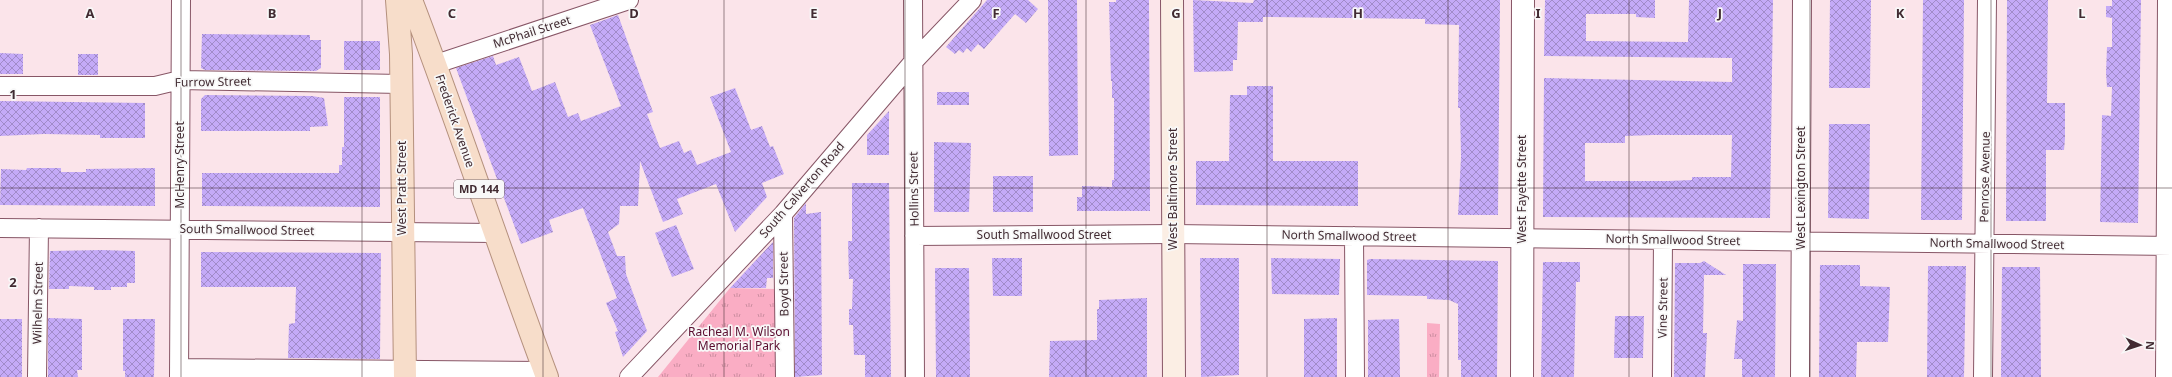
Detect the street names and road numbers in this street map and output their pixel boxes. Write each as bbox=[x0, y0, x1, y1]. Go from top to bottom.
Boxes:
street label: McPhail Street bbox=[491, 11, 574, 52]
street label: Furrow Street bbox=[175, 72, 252, 91]
street label: Frederick Avenue bbox=[432, 72, 479, 170]
street label: McHenry Street bbox=[171, 121, 188, 209]
street label: West Lexington Street bbox=[1792, 126, 1809, 250]
street label: West Baltimore Street bbox=[1164, 127, 1181, 250]
street label: Penrose Avenue bbox=[1975, 131, 1994, 223]
street label: West Fayette Street bbox=[1513, 134, 1530, 243]
street label: South Calverton Road bbox=[755, 138, 848, 241]
street label: West Pratt Street bbox=[393, 140, 410, 235]
street label: Hollins Street bbox=[904, 151, 923, 227]
road number: MD 144 bbox=[454, 180, 504, 198]
street label: South Smallwood Street bbox=[179, 220, 315, 239]
street label: South Smallwood Street bbox=[977, 226, 1112, 243]
street label: North Smallwood Street bbox=[1281, 226, 1417, 245]
street label: North Smallwood Street bbox=[1605, 230, 1741, 249]
street label: North Smallwood Street bbox=[1929, 234, 2065, 253]
street label: Boyd Street bbox=[774, 251, 793, 317]
street label: Wilhelm Street bbox=[28, 261, 47, 344]
street label: Vine Street bbox=[1653, 277, 1672, 339]

